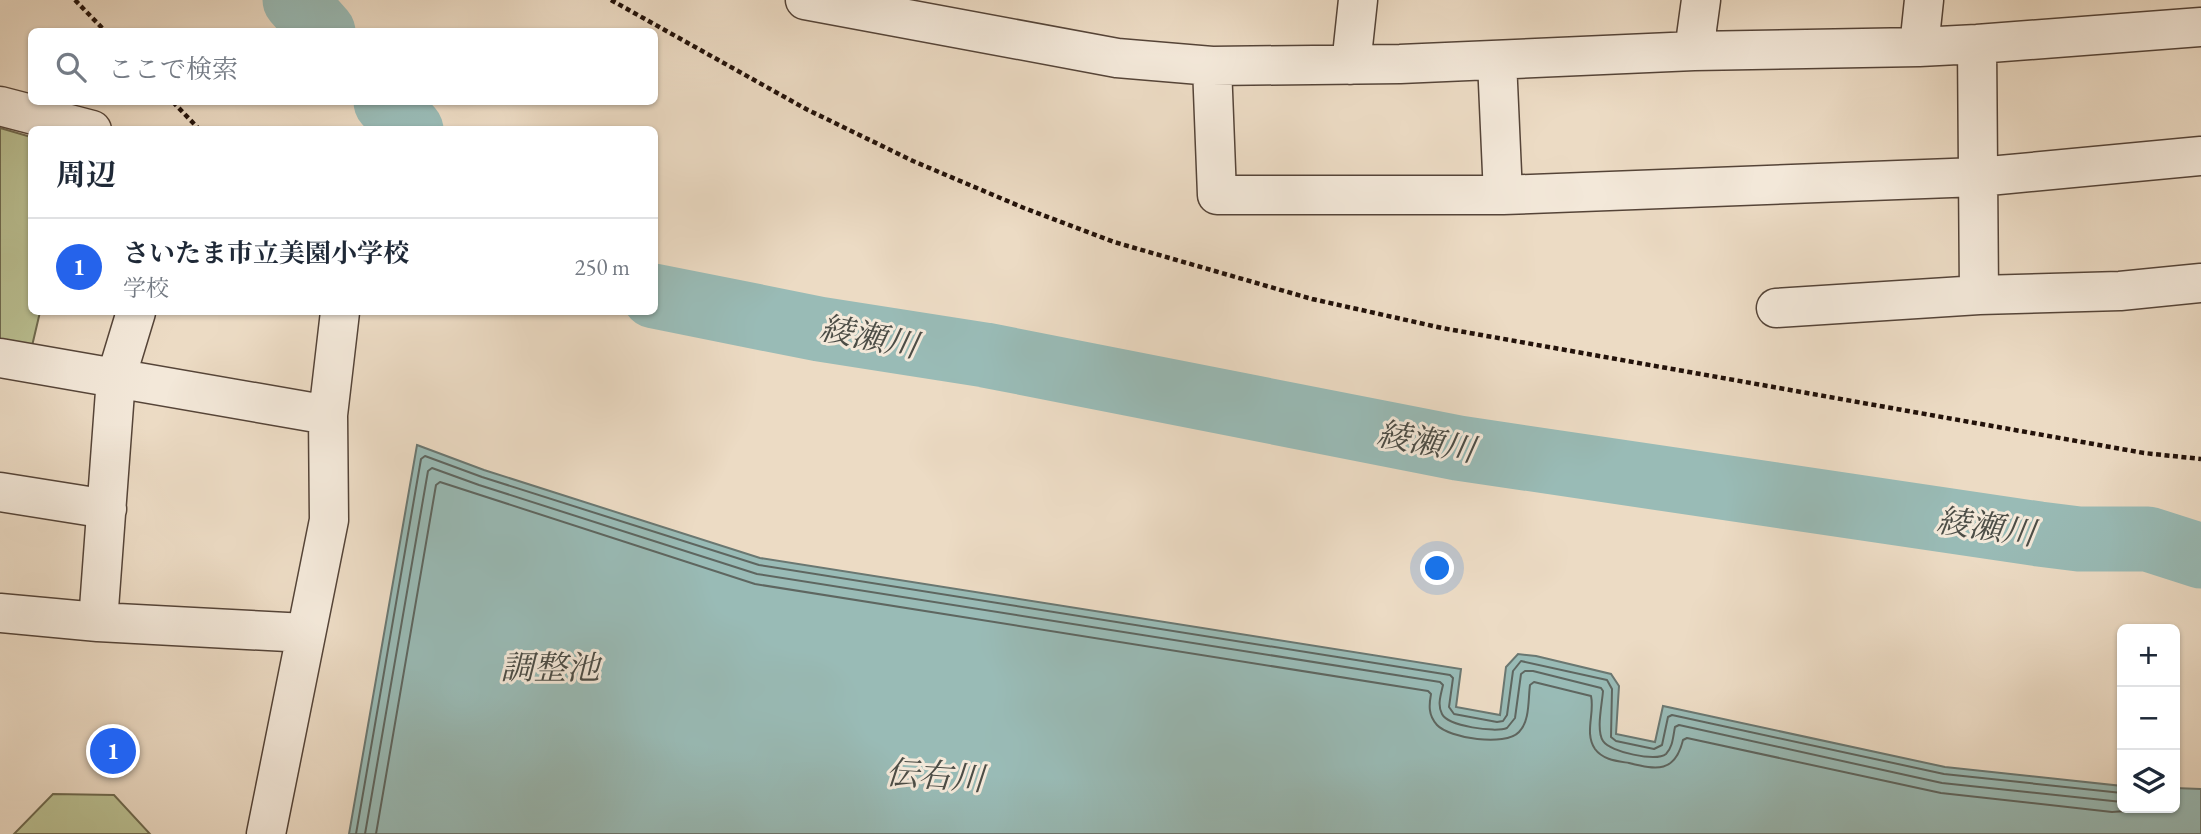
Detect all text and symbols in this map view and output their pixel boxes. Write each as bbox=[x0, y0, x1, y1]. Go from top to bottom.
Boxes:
search box bbox=[28, 28, 658, 105]
icon: search bbox=[52, 48, 90, 86]
text: ここで検索 bbox=[108, 52, 238, 86]
text: 周辺 bbox=[56, 155, 116, 194]
text: さいたま市立美園小学校 bbox=[123, 236, 409, 270]
text: 1 bbox=[73, 252, 85, 282]
text: 250 m bbox=[574, 252, 630, 282]
text: 学校 bbox=[123, 273, 169, 303]
water label: 綾瀬川 bbox=[816, 306, 925, 368]
water label: 綾瀬川 bbox=[1373, 412, 1481, 472]
water label: 綾瀬川 bbox=[1934, 498, 2041, 555]
your location bbox=[1420, 551, 1454, 585]
map controls bbox=[2117, 624, 2180, 813]
button: + bbox=[2117, 624, 2180, 687]
water label: 調整池 bbox=[501, 646, 603, 689]
button: − bbox=[2117, 687, 2180, 750]
pin: 1 bbox=[90, 725, 136, 777]
button: layers bbox=[2117, 750, 2180, 813]
water label: 伝右川 bbox=[884, 751, 989, 801]

